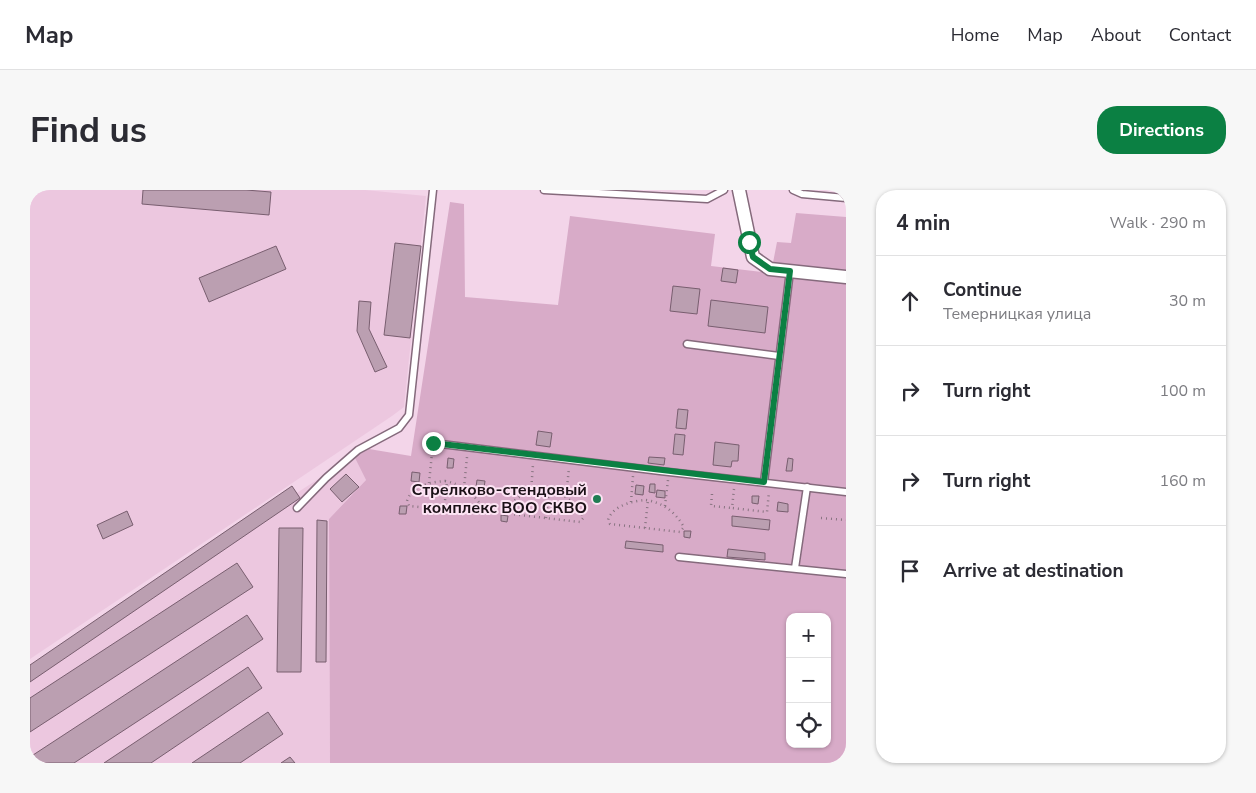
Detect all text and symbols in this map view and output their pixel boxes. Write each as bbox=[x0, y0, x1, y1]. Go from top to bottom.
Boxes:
text: Map bbox=[25, 19, 73, 51]
text: Home bbox=[951, 23, 999, 47]
text: Map bbox=[1027, 23, 1063, 47]
text: About bbox=[1091, 23, 1141, 47]
text: Contact bbox=[1169, 23, 1231, 47]
button: Directions bbox=[1097, 106, 1226, 154]
text: Find us bbox=[30, 107, 147, 154]
text: 4 min bbox=[896, 209, 950, 237]
text: Walk · 290 m bbox=[1110, 212, 1206, 234]
route start bbox=[738, 231, 761, 254]
text: Continue bbox=[943, 277, 1022, 303]
icon: ahead bbox=[896, 287, 924, 315]
text: 30 m bbox=[1169, 290, 1206, 312]
text: Темерницкая улица bbox=[943, 303, 1092, 325]
icon: right bbox=[896, 377, 924, 405]
text: Turn right bbox=[943, 378, 1030, 404]
text: 100 m bbox=[1159, 380, 1206, 402]
route end bbox=[422, 432, 445, 455]
icon: right bbox=[896, 467, 924, 495]
text: Turn right bbox=[943, 468, 1030, 494]
text: 160 m bbox=[1159, 470, 1206, 492]
place label: Стрелково-стендовый комплекс ВОО СКВО bbox=[412, 479, 587, 519]
marker: Стрелково-стендовый комплекс ВОО СКВО bbox=[591, 493, 603, 505]
icon: arrive bbox=[896, 557, 924, 585]
text: Arrive at destination bbox=[943, 558, 1124, 584]
map controls bbox=[786, 613, 831, 748]
button: + bbox=[786, 613, 831, 658]
button: − bbox=[786, 658, 831, 703]
button: locate bbox=[786, 703, 831, 748]

